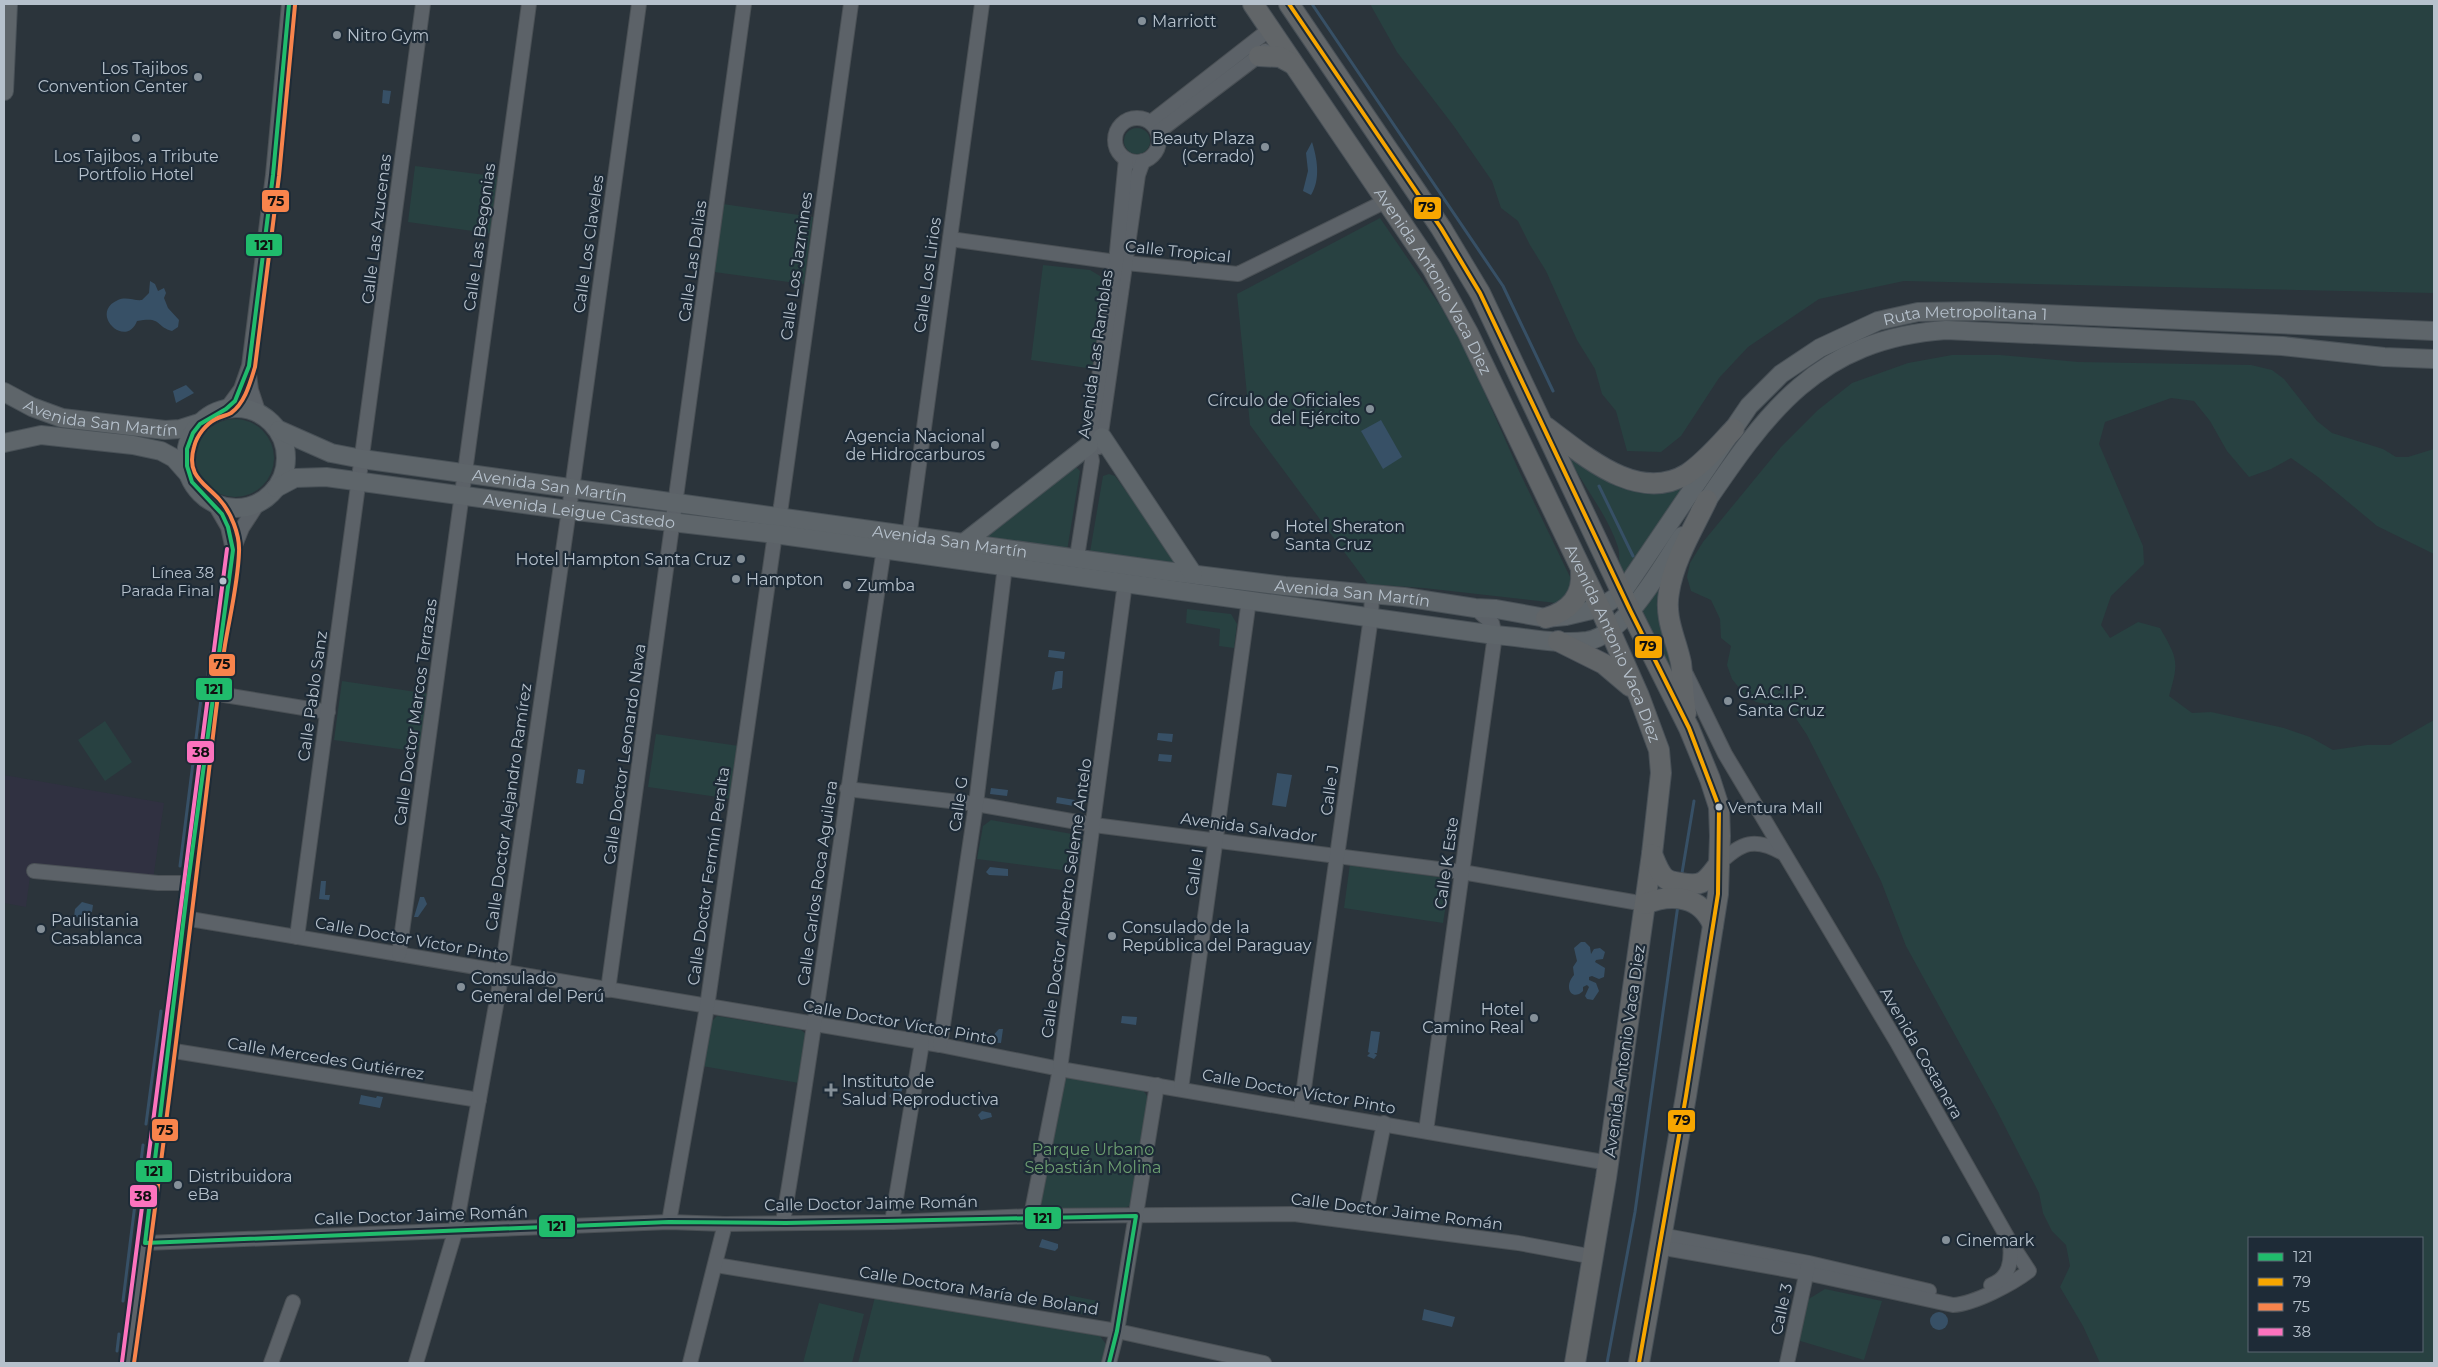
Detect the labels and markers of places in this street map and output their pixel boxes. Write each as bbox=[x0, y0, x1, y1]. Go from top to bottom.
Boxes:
place label: Marriott bbox=[1152, 12, 1217, 31]
marker: Marriott bbox=[1136, 15, 1148, 27]
place label: Nitro Gym bbox=[347, 26, 429, 45]
marker: Nitro Gym bbox=[331, 29, 343, 41]
place label: Los Tajibos Convention Center bbox=[38, 59, 188, 96]
marker: Los Tajibos Convention Center bbox=[192, 71, 204, 83]
place label: Beauty Plaza (Cerrado) bbox=[1152, 129, 1255, 166]
marker: Los Tajibos, a Tribute Portfolio Hotel bbox=[130, 132, 142, 144]
marker: Beauty Plaza (Cerrado) bbox=[1259, 141, 1271, 153]
place label: Los Tajibos, a Tribute Portfolio Hotel bbox=[53, 147, 219, 184]
place label: Círculo de Oficiales del Ejército bbox=[1207, 391, 1360, 428]
marker: Círculo de Oficiales del Ejército bbox=[1364, 403, 1376, 415]
place label: Agencia Nacional de Hidrocarburos bbox=[845, 427, 985, 464]
marker: Agencia Nacional de Hidrocarburos bbox=[989, 439, 1001, 451]
place label: Hotel Sheraton Santa Cruz bbox=[1285, 517, 1405, 554]
marker: Hotel Sheraton Santa Cruz bbox=[1269, 529, 1281, 541]
place label: Hotel Hampton Santa Cruz bbox=[516, 550, 731, 569]
marker: Hotel Hampton Santa Cruz bbox=[735, 553, 747, 565]
place label: Línea 38 Parada Final bbox=[121, 563, 214, 600]
place label: Hampton bbox=[746, 570, 823, 589]
marker: Hampton bbox=[730, 573, 742, 585]
marker: Línea 38 Parada Final bbox=[218, 576, 228, 586]
place label: Zumba bbox=[857, 576, 915, 595]
marker: Zumba bbox=[841, 579, 853, 591]
place label: G.A.C.I.P. Santa Cruz bbox=[1738, 683, 1825, 720]
marker: G.A.C.I.P. Santa Cruz bbox=[1722, 695, 1734, 707]
place label: Ventura Mall bbox=[1728, 798, 1822, 817]
marker: Ventura Mall bbox=[1714, 802, 1724, 812]
place label: Paulistania Casablanca bbox=[51, 911, 143, 948]
place label: Consulado de la República del Paraguay bbox=[1122, 918, 1312, 955]
marker: Paulistania Casablanca bbox=[35, 923, 47, 935]
marker: Consulado de la República del Paraguay bbox=[1106, 930, 1118, 942]
place label: Consulado General del Perú bbox=[471, 969, 604, 1006]
marker: Consulado General del Perú bbox=[455, 981, 467, 993]
place label: Hotel Camino Real bbox=[1422, 1000, 1524, 1037]
marker: Hotel Camino Real bbox=[1528, 1012, 1540, 1024]
place label: Instituto de Salud Reproductiva bbox=[842, 1072, 999, 1109]
marker: Instituto de Salud Reproductiva bbox=[824, 1083, 838, 1097]
place label: Distribuidora eBa bbox=[188, 1167, 292, 1204]
marker: Distribuidora eBa bbox=[172, 1179, 184, 1191]
place label: Cinemark bbox=[1956, 1231, 2035, 1250]
marker: Cinemark bbox=[1940, 1234, 1952, 1246]

